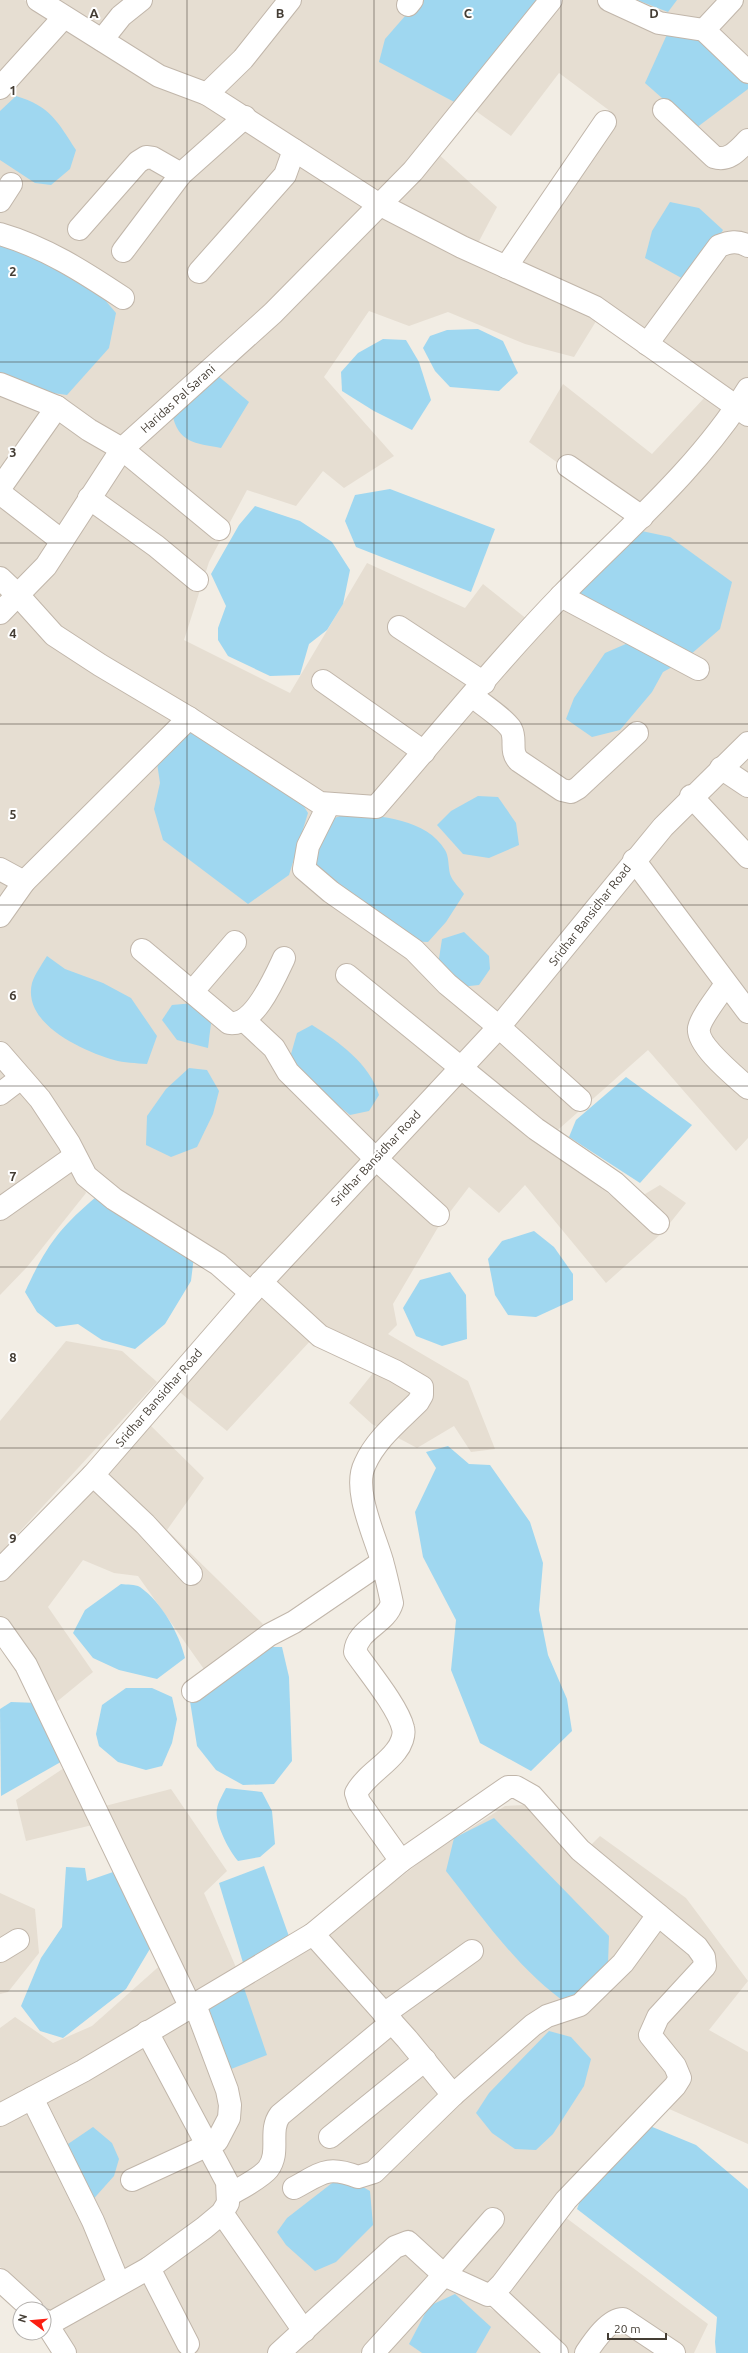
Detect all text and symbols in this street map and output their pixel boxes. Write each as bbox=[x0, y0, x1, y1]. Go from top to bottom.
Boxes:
text: A bbox=[89, 6, 99, 20]
text: B bbox=[276, 6, 285, 20]
text: C bbox=[464, 6, 473, 20]
text: D bbox=[649, 6, 659, 20]
text: 1 bbox=[9, 83, 17, 97]
text: 2 bbox=[9, 264, 17, 278]
street label: Haridas Pal Sarani bbox=[138, 362, 217, 435]
text: 3 bbox=[9, 445, 17, 459]
text: 4 bbox=[9, 626, 17, 640]
text: 5 bbox=[9, 807, 17, 821]
street label: Sridhar Bansidhar Road bbox=[546, 861, 633, 968]
text: 6 bbox=[9, 988, 17, 1002]
street label: Sridhar Bansidhar Road bbox=[328, 1108, 423, 1208]
text: 7 bbox=[9, 1169, 17, 1183]
street label: Sridhar Bansidhar Road bbox=[113, 1346, 204, 1449]
text: 8 bbox=[9, 1350, 17, 1364]
text: 9 bbox=[9, 1531, 17, 1545]
north arrow bbox=[12, 2301, 52, 2341]
text: N bbox=[15, 2313, 29, 2324]
scale bar bbox=[608, 2315, 666, 2341]
text: 20 m bbox=[614, 2322, 641, 2335]

